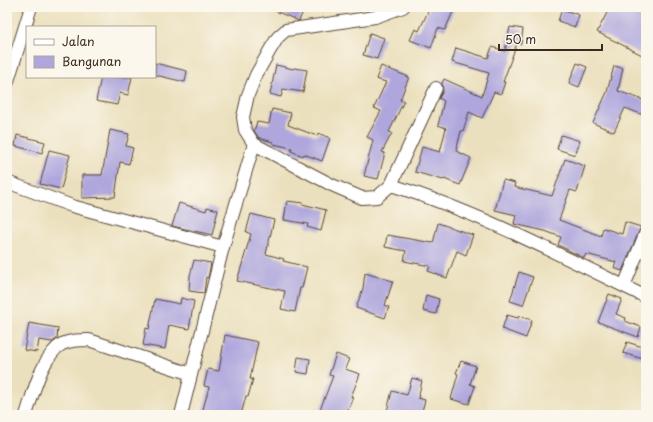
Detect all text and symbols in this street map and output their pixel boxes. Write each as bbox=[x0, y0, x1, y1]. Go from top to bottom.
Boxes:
legend bbox=[26, 26, 156, 78]
scale bar bbox=[499, 26, 602, 52]
text: 50 m bbox=[505, 30, 536, 48]
text: Jalan bbox=[62, 32, 95, 50]
text: Bangunan bbox=[62, 52, 121, 70]

